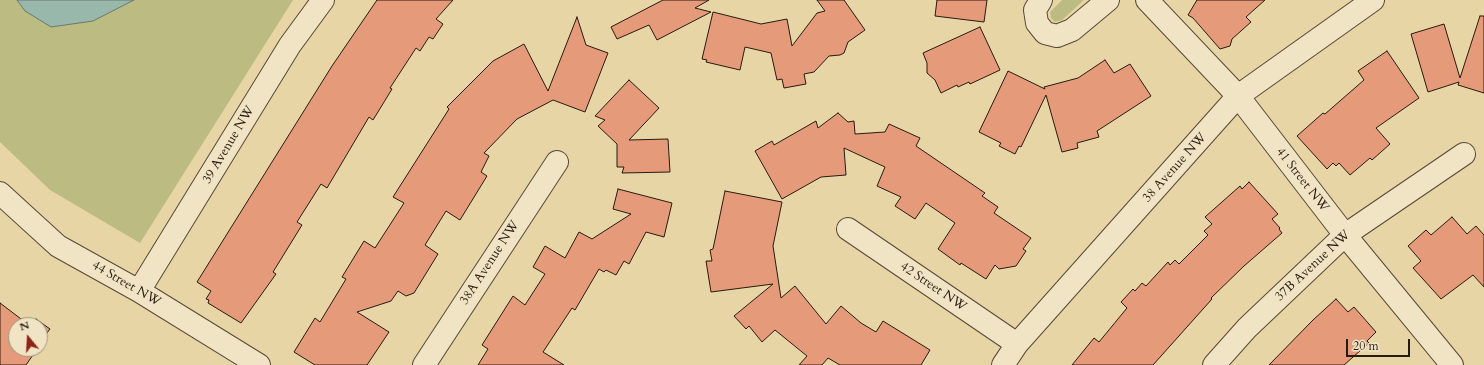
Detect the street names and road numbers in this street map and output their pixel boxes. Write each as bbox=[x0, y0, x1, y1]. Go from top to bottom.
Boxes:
street label: 39 Avenue NW bbox=[200, 103, 258, 187]
street label: 38 Avenue NW bbox=[1140, 130, 1210, 206]
street label: 41 Street NW bbox=[1272, 145, 1332, 215]
street label: 38A Avenue NW bbox=[457, 218, 523, 308]
street label: 37B Avenue NW bbox=[1272, 227, 1354, 305]
street label: 44 Street NW bbox=[89, 258, 163, 310]
street label: 42 Street NW bbox=[897, 259, 969, 315]

